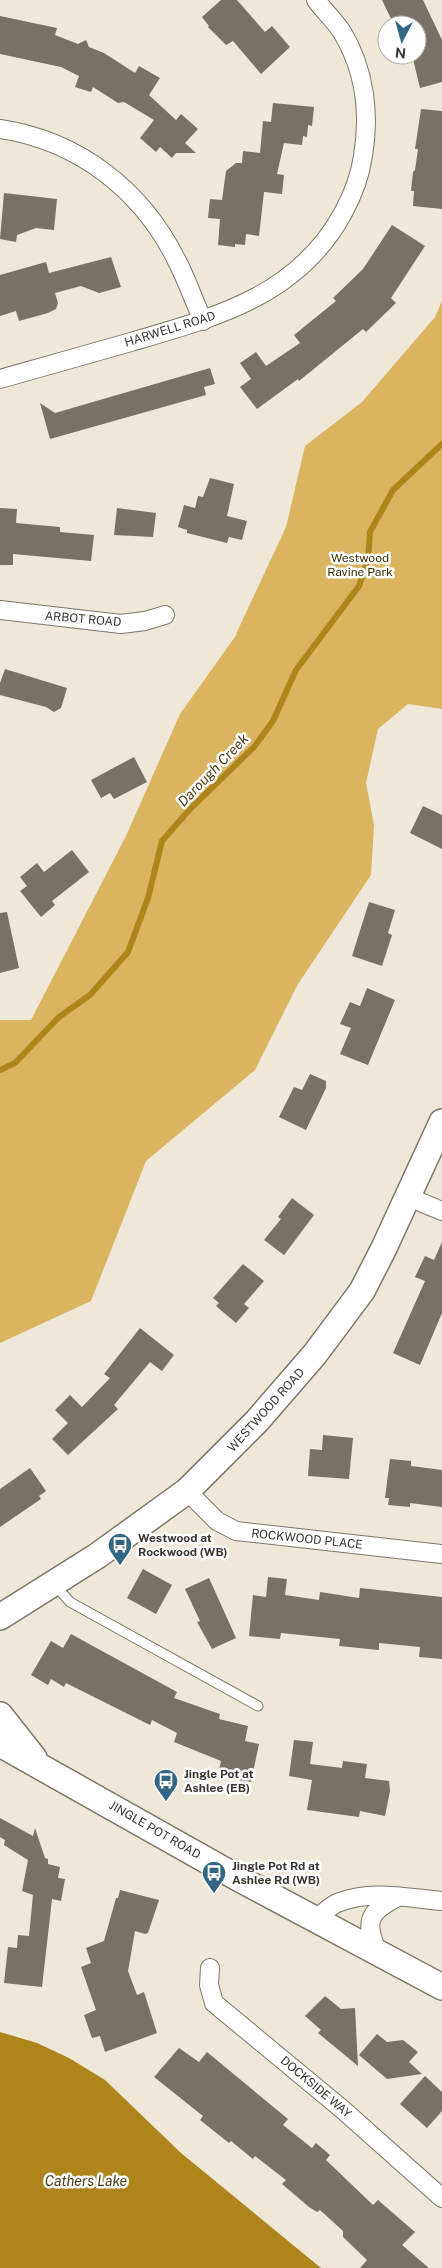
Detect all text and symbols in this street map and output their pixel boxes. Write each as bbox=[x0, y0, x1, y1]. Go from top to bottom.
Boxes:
north arrow bbox=[377, 15, 427, 65]
text: N bbox=[394, 44, 407, 61]
street label: HARWELL ROAD bbox=[123, 308, 217, 350]
park label: Westwood Ravine Park bbox=[327, 551, 393, 579]
street label: ARBOT ROAD bbox=[44, 609, 122, 629]
water label: Darough Creek bbox=[174, 730, 252, 810]
street label: WESTWOOD ROAD bbox=[225, 1365, 307, 1455]
street label: ROCKWOOD PLACE bbox=[251, 1526, 363, 1552]
place label: Westwood at Rockwood (WB) bbox=[138, 1531, 228, 1559]
bus stop icon: Westwood at Rockwood (WB) bbox=[107, 1532, 133, 1566]
place label: Jingle Pot at Ashlee (EB) bbox=[184, 1767, 254, 1795]
bus stop icon: Jingle Pot at Ashlee (EB) bbox=[153, 1768, 179, 1802]
street label: JINGLE POT ROAD bbox=[107, 1798, 203, 1862]
place label: Jingle Pot Rd at Ashlee Rd (WB) bbox=[232, 1859, 320, 1887]
bus stop icon: Jingle Pot Rd at Ashlee Rd (WB) bbox=[201, 1860, 227, 1894]
street label: DOCKSIDE WAY bbox=[278, 2053, 355, 2121]
water label: Cathers Lake bbox=[45, 2173, 128, 2189]

